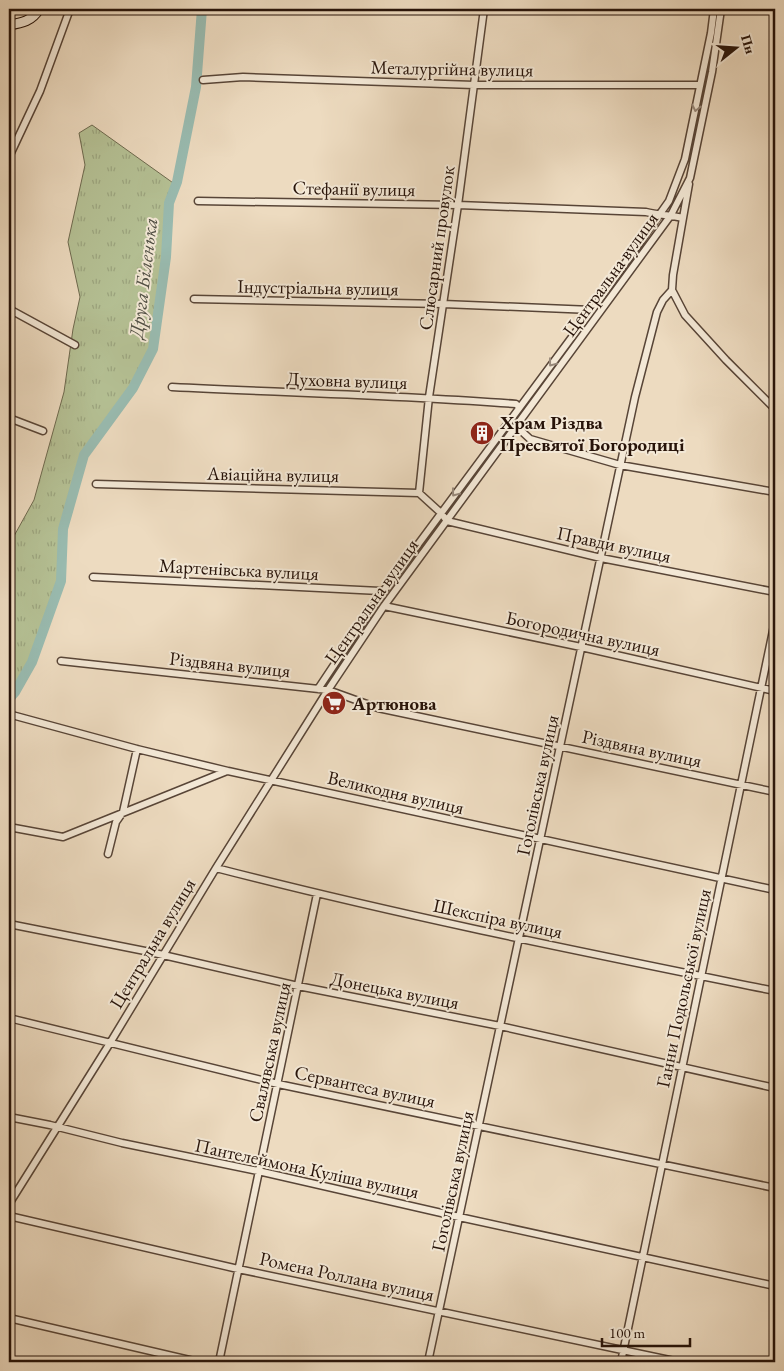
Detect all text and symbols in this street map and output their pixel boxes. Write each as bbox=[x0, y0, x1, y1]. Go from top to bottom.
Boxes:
north arrow bbox=[712, 22, 762, 72]
text: Пн bbox=[737, 32, 760, 56]
street label: Металургійна вулиця bbox=[370, 55, 534, 82]
one-way arrow bbox=[691, 104, 701, 113]
street label: Слюсарний провулок bbox=[413, 164, 460, 332]
street label: Стефанії вулиця bbox=[292, 175, 416, 202]
street label: Центральна вулиця bbox=[557, 207, 664, 341]
water label: Друга Біленька bbox=[122, 216, 163, 342]
street label: Індустріальна вулиця bbox=[237, 274, 399, 301]
one-way arrow bbox=[550, 357, 558, 366]
street label: Духовна вулиця bbox=[286, 366, 408, 395]
place label: Храм Різдва Пресвятої Богородиці bbox=[499, 410, 685, 457]
building icon: Храм Різдва Пресвятої Богородиці bbox=[469, 420, 495, 446]
street label: Авіаційна вулиця bbox=[206, 461, 340, 488]
one-way arrow bbox=[452, 487, 461, 497]
street label: Правди вулиця bbox=[555, 520, 674, 569]
street label: Центральна вулиця bbox=[319, 533, 424, 669]
street label: Мартенівська вулиця bbox=[158, 553, 320, 586]
street label: Богородична вулиця bbox=[504, 605, 663, 662]
street label: Різдвяна вулиця bbox=[168, 646, 292, 683]
supermarket icon: Артюнова bbox=[321, 690, 347, 716]
place label: Артюнова bbox=[351, 691, 437, 716]
street label: Гоголівська вулиця bbox=[510, 712, 565, 858]
street label: Різдвяна вулиця bbox=[580, 724, 704, 773]
street label: Великодня вулиця bbox=[325, 765, 467, 820]
street label: Центральна вулиця bbox=[104, 873, 201, 1013]
street label: Ганни Подольської вулиця bbox=[650, 886, 717, 1090]
street label: Шекспіра вулиця bbox=[431, 893, 565, 944]
street label: Донецька вулиця bbox=[328, 966, 462, 1015]
street label: Свалявська вулиця bbox=[242, 979, 297, 1125]
street label: Сервантеса вулиця bbox=[292, 1059, 438, 1114]
street label: Гоголівська вулиця bbox=[425, 1108, 480, 1254]
street label: Пантелеймона Куліша вулиця bbox=[193, 1133, 422, 1205]
street label: Ромена Роллана вулиця bbox=[257, 1246, 437, 1307]
scale bar bbox=[602, 1316, 689, 1348]
text: 100 m bbox=[609, 1323, 646, 1342]

